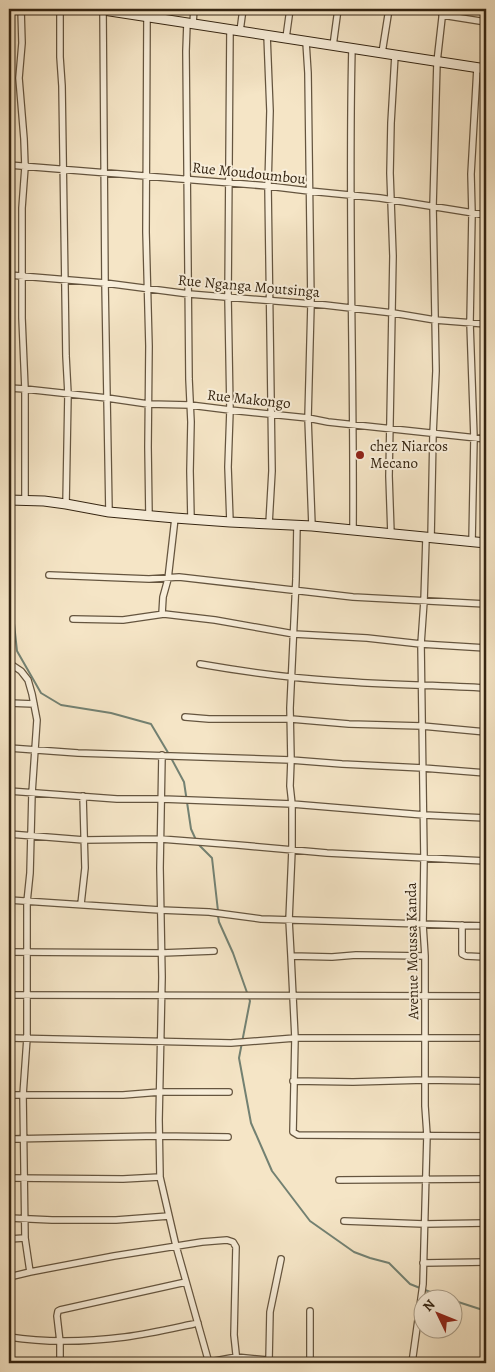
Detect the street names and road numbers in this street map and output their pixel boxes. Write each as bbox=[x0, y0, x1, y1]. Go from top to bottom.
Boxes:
street label: Rue Moudoumbou bbox=[191, 157, 308, 189]
street label: Rue Nganga Moutsinga bbox=[177, 270, 321, 302]
street label: Rue Makongo bbox=[206, 385, 292, 413]
street label: Avenue Moussa Kanda bbox=[401, 882, 423, 1021]

